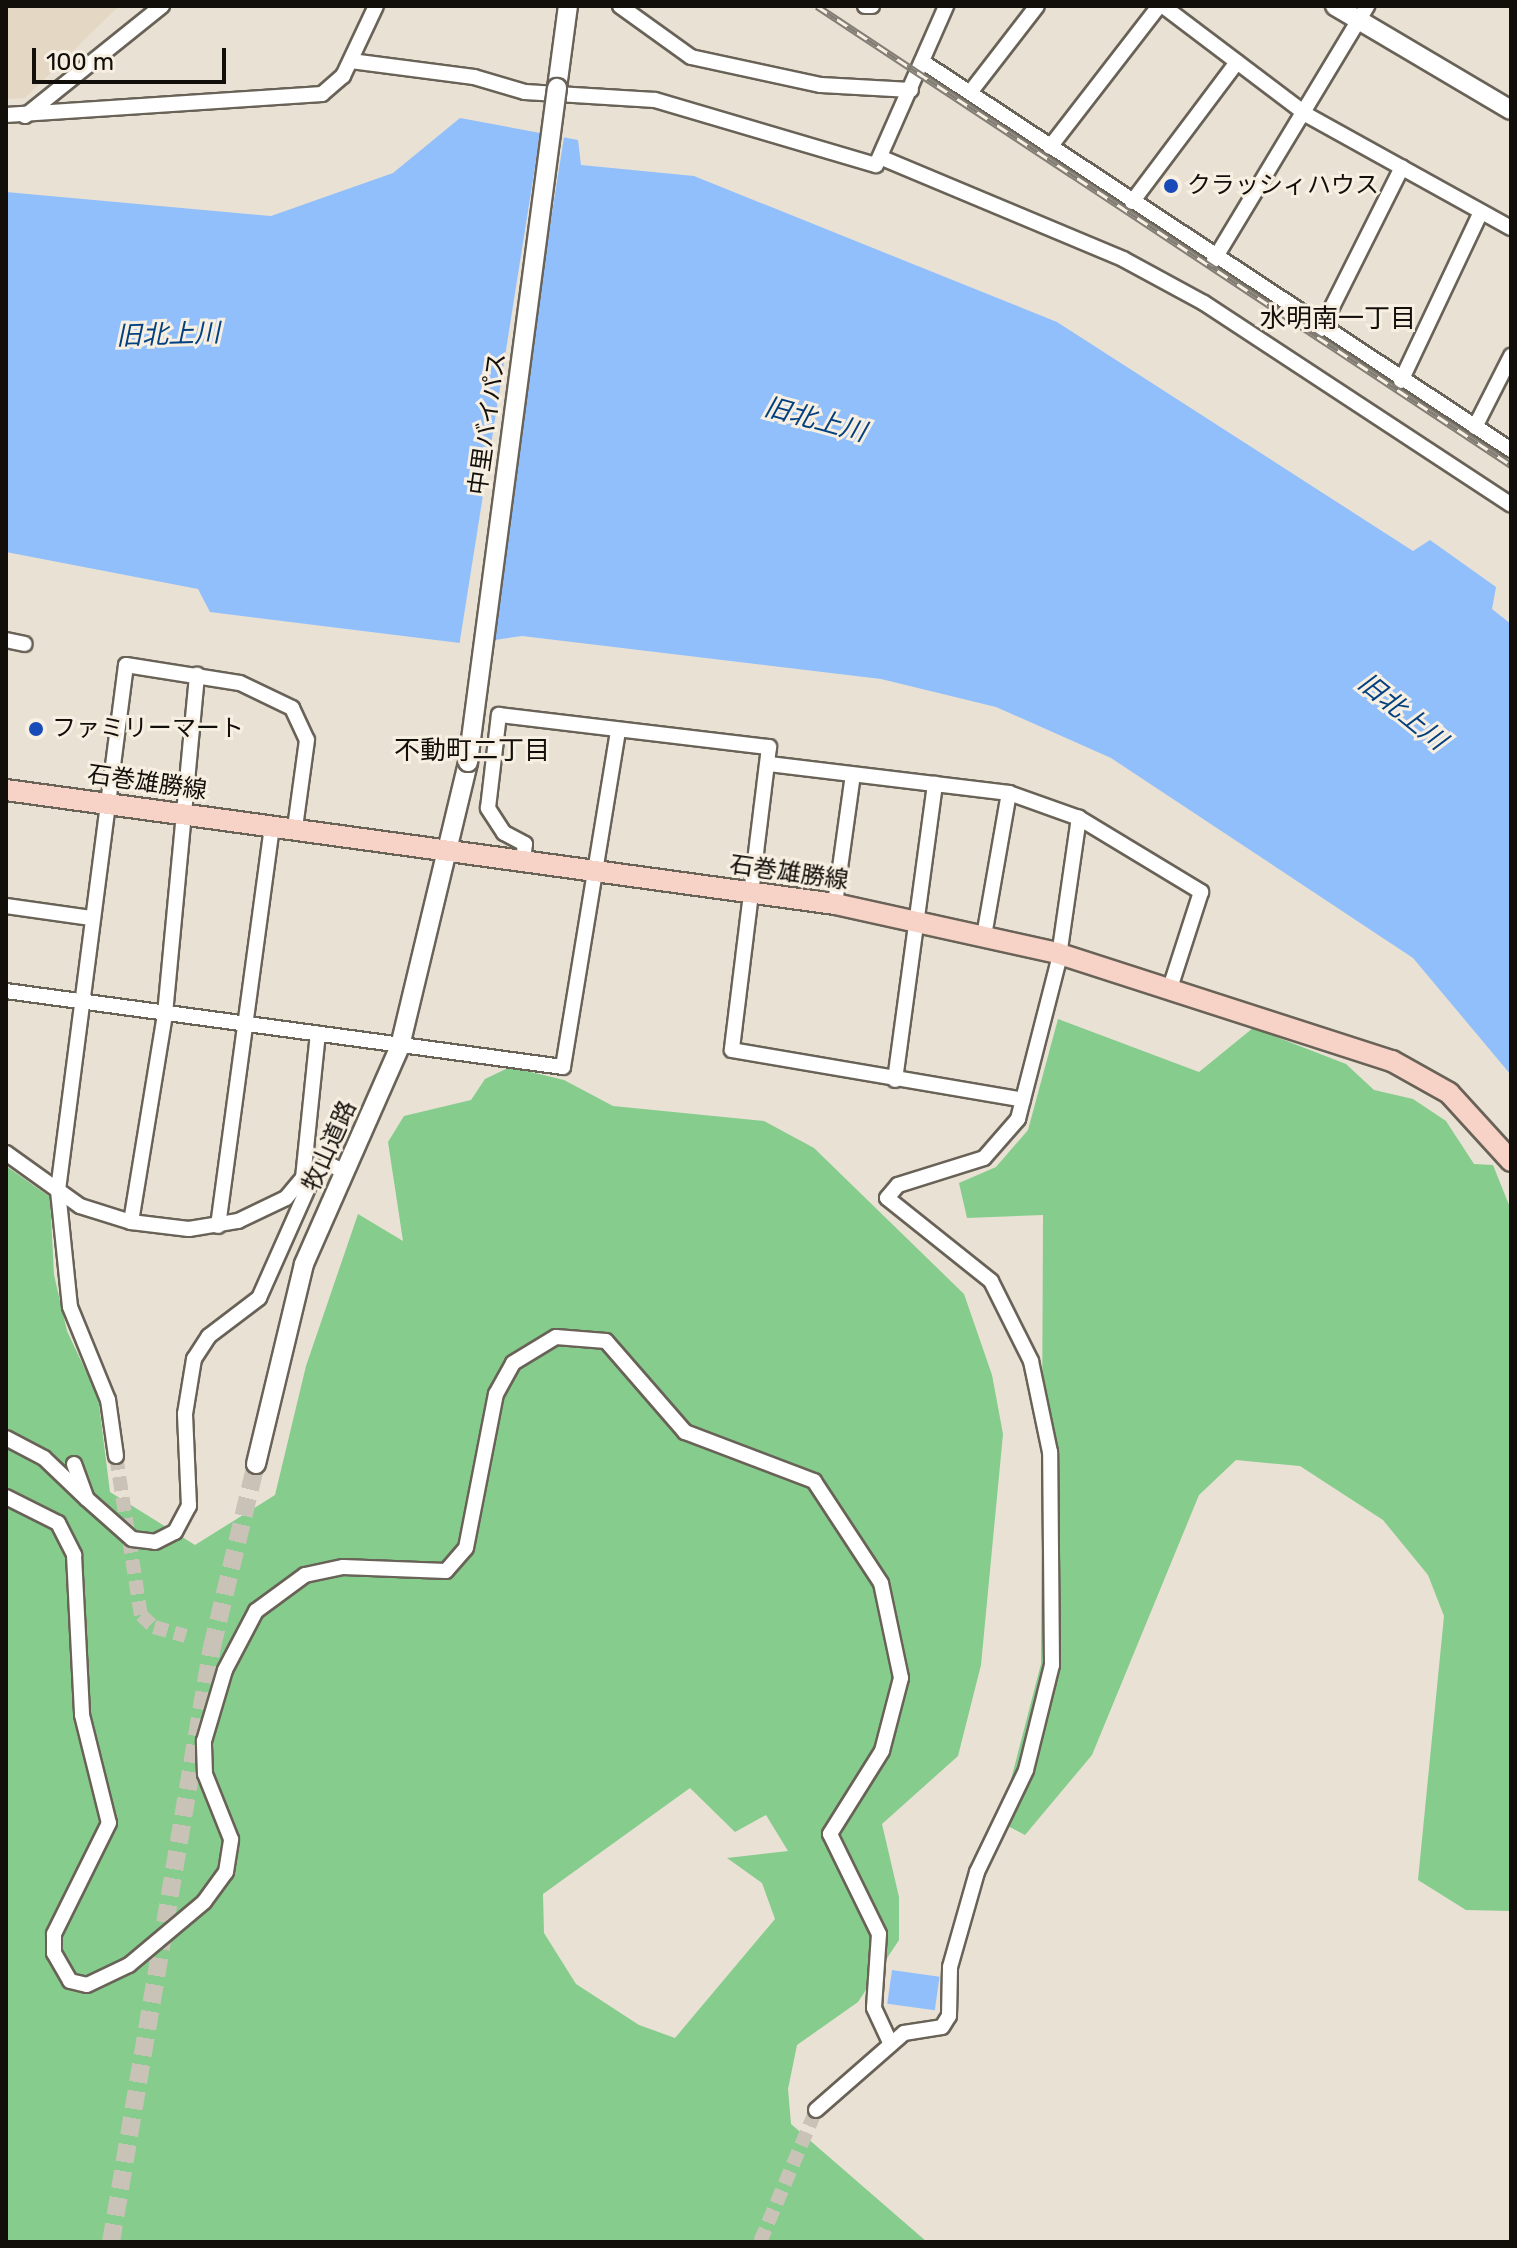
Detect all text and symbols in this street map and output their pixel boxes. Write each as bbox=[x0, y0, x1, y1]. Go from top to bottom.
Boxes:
scale bar bbox=[36, 32, 230, 82]
text: 100 m bbox=[46, 48, 114, 76]
place label: クラッシィハウス bbox=[1187, 172, 1379, 200]
marker: クラッシィハウス bbox=[1162, 177, 1180, 195]
district label: 水明南一丁目 bbox=[1260, 303, 1416, 335]
water label: 旧北上川 bbox=[115, 318, 221, 352]
street label: 中里バイパス bbox=[464, 351, 512, 497]
water label: 旧北上川 bbox=[761, 391, 869, 449]
water label: 旧北上川 bbox=[1352, 667, 1452, 757]
place label: ファミリーマート bbox=[52, 715, 244, 743]
marker: ファミリーマート bbox=[27, 720, 45, 738]
district label: 不動町二丁目 bbox=[394, 735, 550, 767]
street label: 石巻雄勝線 bbox=[86, 760, 208, 806]
street label: 石巻雄勝線 bbox=[728, 850, 850, 896]
street label: 牧山道路 bbox=[297, 1096, 363, 1196]

